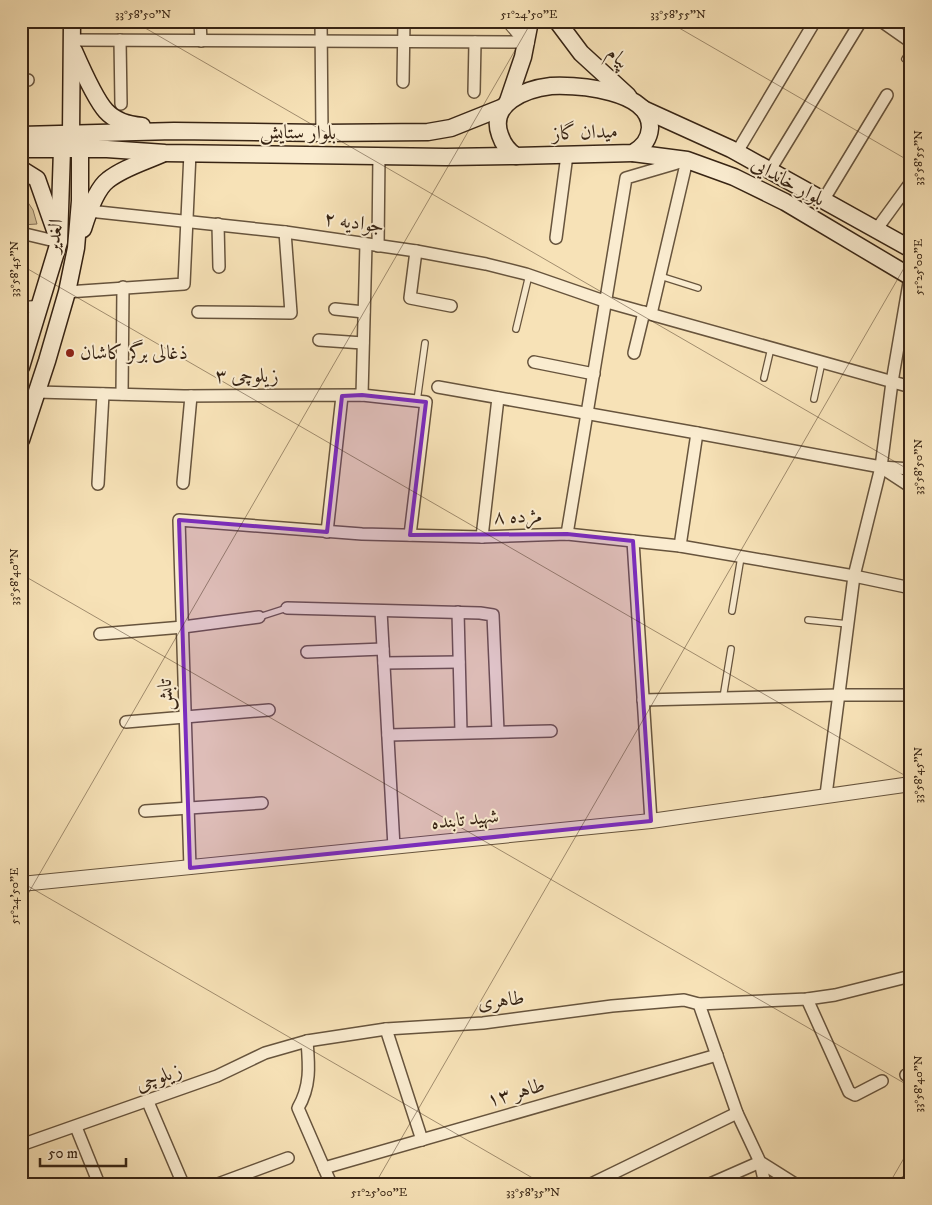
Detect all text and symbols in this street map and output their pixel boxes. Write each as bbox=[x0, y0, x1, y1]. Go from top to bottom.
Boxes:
text: 33°58'50"N bbox=[115, 7, 171, 22]
text: 51°24'50"E bbox=[501, 7, 558, 22]
text: 33°58'55"N bbox=[650, 7, 706, 22]
street label: پیام bbox=[598, 41, 635, 78]
street label: میدان گاز bbox=[550, 118, 618, 147]
street label: بلوار ستایش bbox=[260, 120, 336, 146]
text: 33°58'55"N bbox=[911, 130, 926, 186]
street label: بلوار خاندایی bbox=[747, 152, 829, 212]
street label: جوادیه ۲ bbox=[322, 206, 386, 240]
street label: الغدیر bbox=[40, 218, 69, 256]
text: 51°25'00"E bbox=[911, 238, 926, 295]
text: 33°58'45"N bbox=[7, 241, 22, 297]
place label: ذغالی برگر کاشان bbox=[80, 339, 188, 366]
marker: ذغالی برگر کاشان bbox=[64, 347, 76, 359]
street label: زیلوچی ۳ bbox=[215, 364, 279, 389]
text: 33°58'50"N bbox=[911, 439, 926, 495]
street label: مژده ۸ bbox=[493, 504, 543, 530]
text: 33°58'40"N bbox=[7, 548, 22, 605]
street label: تابش bbox=[153, 678, 179, 711]
text: 33°58'45"N bbox=[911, 747, 926, 803]
street label: شهید تابنده bbox=[430, 804, 500, 836]
text: 51°24'50"E bbox=[7, 867, 22, 924]
street label: طاهری bbox=[476, 986, 526, 1016]
text: 33°58'40"N bbox=[911, 1055, 926, 1112]
street label: زیلوچی bbox=[132, 1058, 186, 1098]
street label: طاهر ۱۳ bbox=[484, 1073, 548, 1113]
scale bar bbox=[40, 1135, 126, 1167]
text: 50 m bbox=[48, 1144, 78, 1163]
text: 51°25'00"E bbox=[351, 1185, 408, 1200]
text: 33°58'35"N bbox=[506, 1185, 560, 1200]

